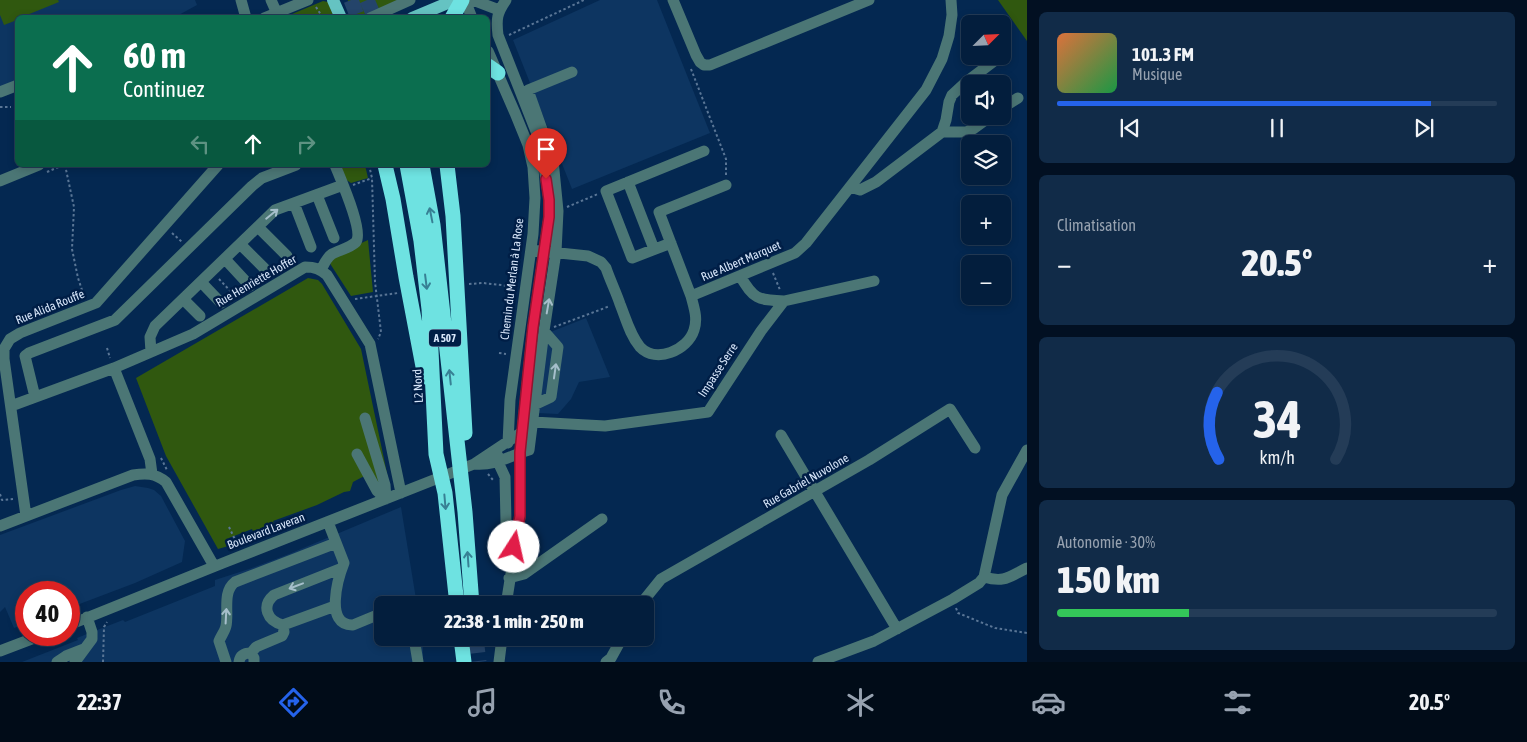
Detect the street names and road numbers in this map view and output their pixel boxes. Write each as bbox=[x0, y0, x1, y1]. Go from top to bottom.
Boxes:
street label: Chemin du Merlan à La Rose bbox=[498, 217, 526, 341]
street label: Rue Albert Marquet bbox=[699, 238, 783, 284]
street label: Rue Henriette Hoffer bbox=[213, 252, 299, 310]
street label: Rue Alida Rouffe bbox=[14, 287, 86, 327]
road number: A 507 bbox=[429, 329, 461, 346]
street label: Impasse Serre bbox=[695, 340, 741, 400]
street label: L2 Nord bbox=[410, 369, 426, 403]
street label: Rue Gabriel Nuvolone bbox=[761, 451, 851, 511]
street label: Boulevard Laveran bbox=[225, 510, 307, 552]

